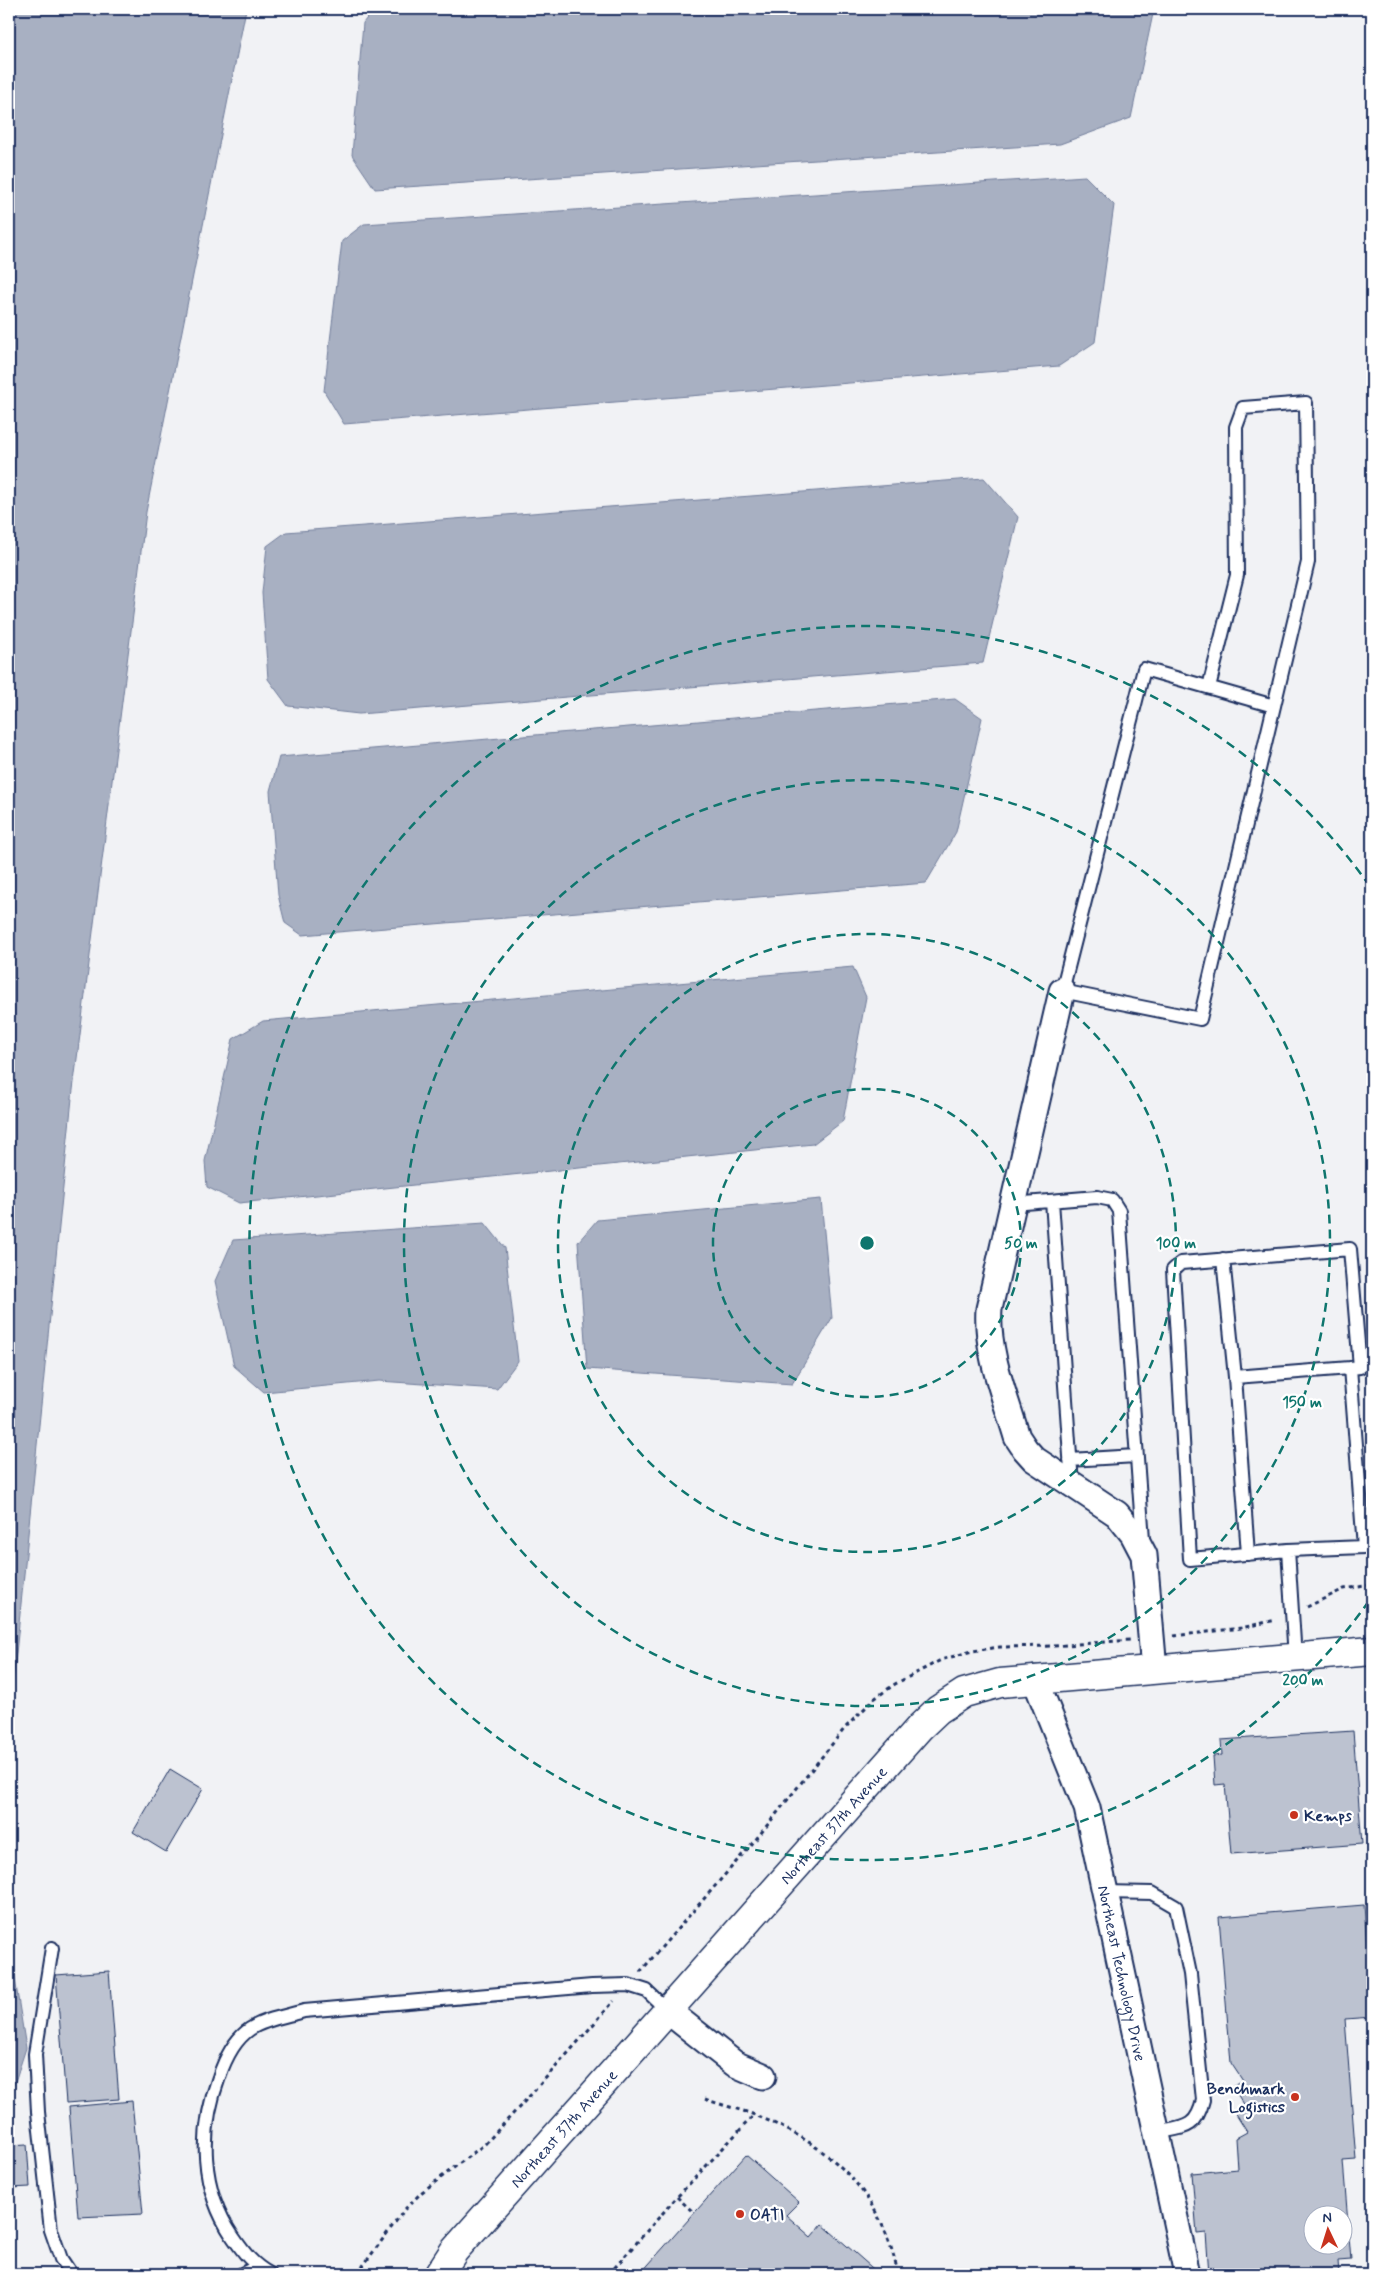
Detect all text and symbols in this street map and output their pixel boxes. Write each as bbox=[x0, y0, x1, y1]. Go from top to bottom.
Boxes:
centre of rings bbox=[858, 1234, 876, 1252]
text: 50 m bbox=[1004, 1234, 1038, 1254]
text: 100 m bbox=[1156, 1234, 1196, 1254]
text: 150 m bbox=[1282, 1393, 1322, 1413]
text: 200 m bbox=[1283, 1671, 1324, 1691]
street label: Northeast 37th Avenue bbox=[776, 1762, 893, 1889]
place label: Kemps bbox=[1304, 1806, 1353, 1827]
marker: Kemps bbox=[1288, 1809, 1300, 1821]
street label: Northeast Technology Drive bbox=[1092, 1884, 1150, 2063]
street label: Northeast 37th Avenue bbox=[506, 2065, 623, 2193]
place label: Benchmark Logistics bbox=[1207, 2079, 1285, 2120]
marker: Benchmark Logistics bbox=[1289, 2091, 1301, 2103]
place label: OATI bbox=[750, 2205, 784, 2226]
north arrow bbox=[1304, 2206, 1354, 2256]
marker: OATI bbox=[734, 2208, 746, 2220]
text: N bbox=[1322, 2209, 1332, 2227]

